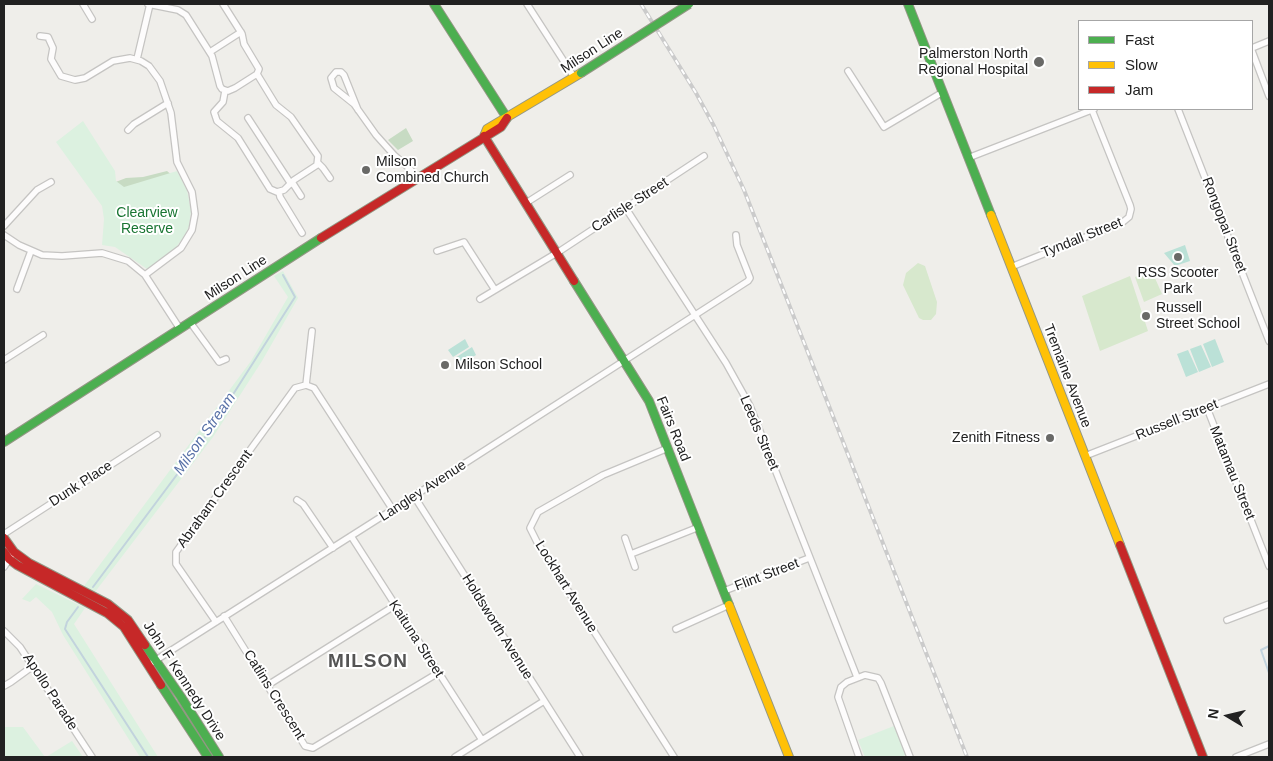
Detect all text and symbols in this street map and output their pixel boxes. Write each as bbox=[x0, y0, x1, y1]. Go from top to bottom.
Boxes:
legend bbox=[1078, 20, 1253, 110]
street label: Milson Line bbox=[558, 25, 626, 77]
text: Fast bbox=[1125, 31, 1154, 48]
place label: Palmerston North Regional Hospital bbox=[918, 46, 1028, 78]
marker: Palmerston North Regional Hospital bbox=[1032, 55, 1046, 69]
text: Slow bbox=[1125, 56, 1158, 73]
text: Jam bbox=[1125, 81, 1153, 98]
place label: Milson Combined Church bbox=[376, 154, 489, 186]
marker: Milson Combined Church bbox=[360, 164, 372, 176]
street label: Carlisle Street bbox=[589, 174, 671, 236]
street label: Rongopai Street bbox=[1198, 175, 1250, 275]
park label: Clearview Reserve bbox=[116, 205, 178, 238]
street label: Tyndall Street bbox=[1039, 214, 1125, 262]
marker: RSS Scooter Park bbox=[1172, 251, 1184, 263]
street label: Milson Line bbox=[202, 252, 270, 304]
place label: RSS Scooter Park bbox=[1138, 265, 1218, 298]
place label: Russell Street School bbox=[1156, 300, 1240, 332]
marker: Russell Street School bbox=[1140, 310, 1152, 322]
street label: Tremaine Avenue bbox=[1039, 322, 1095, 430]
place label: Milson School bbox=[455, 357, 542, 373]
marker: Milson School bbox=[439, 359, 451, 371]
water label: Milson Stream bbox=[170, 390, 240, 478]
street label: Leeds Street bbox=[736, 393, 782, 473]
street label: Fairs Road bbox=[652, 394, 694, 464]
street label: Russell Street bbox=[1133, 396, 1221, 444]
street label: Matamau Street bbox=[1206, 424, 1258, 522]
place label: Zenith Fitness bbox=[952, 430, 1040, 446]
marker: Zenith Fitness bbox=[1044, 432, 1056, 444]
street label: Abraham Crescent bbox=[174, 447, 256, 551]
street label: Dunk Place bbox=[46, 457, 116, 511]
street label: Langley Avenue bbox=[376, 457, 470, 525]
street label: Lockhart Avenue bbox=[531, 538, 601, 636]
street label: Flint Street bbox=[732, 555, 802, 595]
street label: Holdsworth Avenue bbox=[458, 571, 536, 683]
street label: Kaituna Street bbox=[385, 597, 447, 681]
street label: John F Kennedy Drive bbox=[139, 618, 229, 744]
street label: Catlins Crescent bbox=[240, 647, 308, 743]
street label: Apollo Parade bbox=[19, 651, 81, 733]
district label: MILSON bbox=[327, 651, 409, 673]
north arrow bbox=[1203, 691, 1253, 741]
text: N bbox=[1204, 707, 1222, 720]

